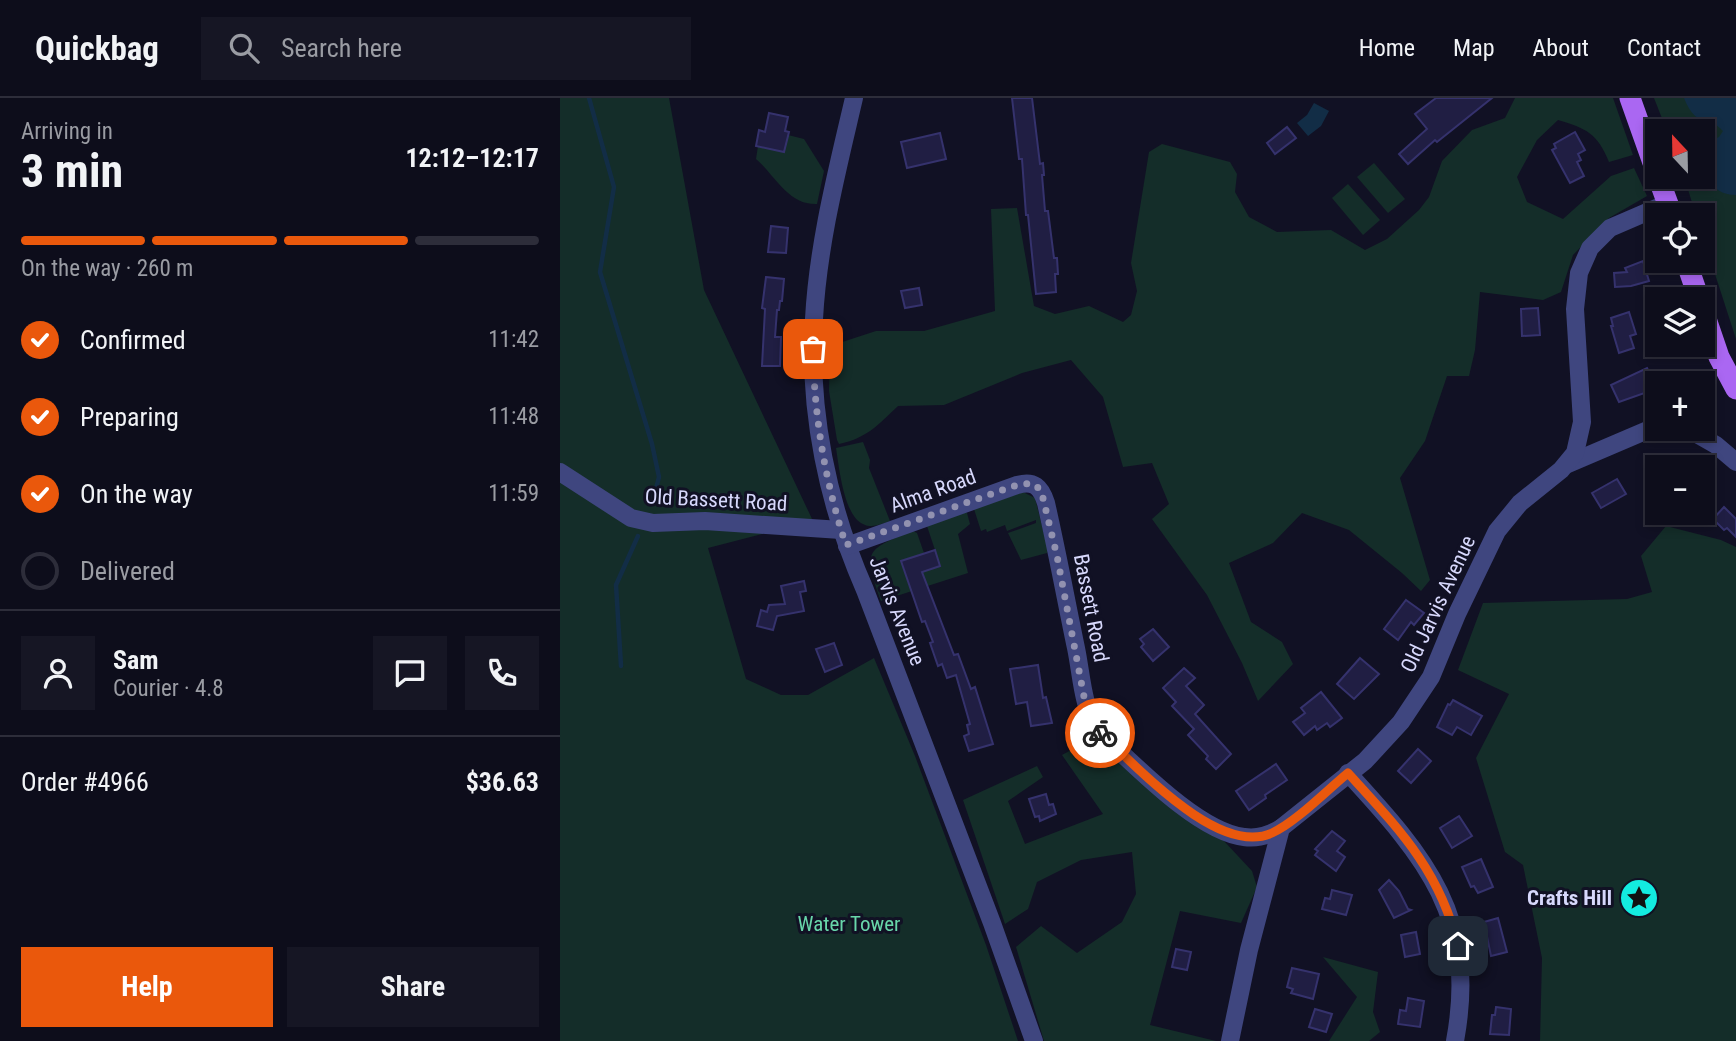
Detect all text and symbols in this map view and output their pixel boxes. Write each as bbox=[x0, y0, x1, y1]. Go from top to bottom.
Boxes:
search box bbox=[201, 17, 691, 80]
text: Quickbag bbox=[35, 29, 159, 68]
icon: search bbox=[225, 29, 263, 67]
text: Search here bbox=[281, 33, 402, 63]
text: Home bbox=[1359, 34, 1415, 62]
text: Map bbox=[1453, 34, 1495, 62]
text: About bbox=[1533, 34, 1589, 62]
text: Contact bbox=[1627, 34, 1701, 62]
text: Arriving in bbox=[21, 118, 113, 145]
north arrow bbox=[1645, 119, 1715, 189]
map controls bbox=[1645, 119, 1715, 525]
text: 12:12–12:17 bbox=[405, 143, 539, 173]
text: 3 min bbox=[21, 144, 123, 198]
button: locate bbox=[1645, 203, 1715, 273]
text: On the way · 260 m bbox=[21, 255, 193, 282]
button: layers bbox=[1645, 287, 1715, 357]
pin bbox=[783, 319, 843, 379]
icon: check bbox=[21, 321, 59, 359]
text: Confirmed bbox=[80, 325, 186, 355]
text: 11:42 bbox=[488, 326, 539, 353]
icon: bag bbox=[794, 330, 832, 368]
button: + bbox=[1645, 371, 1715, 441]
icon: check bbox=[21, 398, 59, 436]
text: Preparing bbox=[80, 402, 179, 432]
text: 11:48 bbox=[488, 403, 539, 430]
button: − bbox=[1645, 455, 1715, 525]
street label: Alma Road bbox=[887, 464, 979, 518]
icon: check bbox=[21, 475, 59, 513]
text: On the way bbox=[80, 479, 193, 509]
text: 11:59 bbox=[488, 480, 539, 507]
street label: Old Bassett Road bbox=[644, 484, 788, 516]
street label: Old Jarvis Avenue bbox=[1396, 532, 1480, 676]
street label: Bassett Road bbox=[1069, 552, 1113, 664]
street label: Jarvis Avenue bbox=[864, 553, 930, 669]
text: Delivered bbox=[80, 556, 175, 586]
button: person bbox=[21, 636, 95, 710]
button: chat bbox=[373, 636, 447, 710]
button: phone bbox=[465, 636, 539, 710]
text: Sam bbox=[113, 645, 159, 675]
text: Courier · 4.8 bbox=[113, 675, 224, 702]
courier bbox=[1065, 698, 1135, 768]
icon: bike bbox=[1081, 714, 1119, 752]
text: Order #4966 bbox=[21, 767, 149, 797]
text: $36.63 bbox=[466, 767, 539, 797]
place icon: Crafts Hill bbox=[1618, 877, 1660, 919]
place label: Crafts Hill bbox=[1527, 886, 1612, 910]
park label: Water Tower bbox=[798, 912, 900, 936]
pin bbox=[1428, 916, 1488, 976]
icon: home bbox=[1439, 927, 1477, 965]
button: Help bbox=[21, 947, 273, 1027]
button: Share bbox=[287, 947, 539, 1027]

